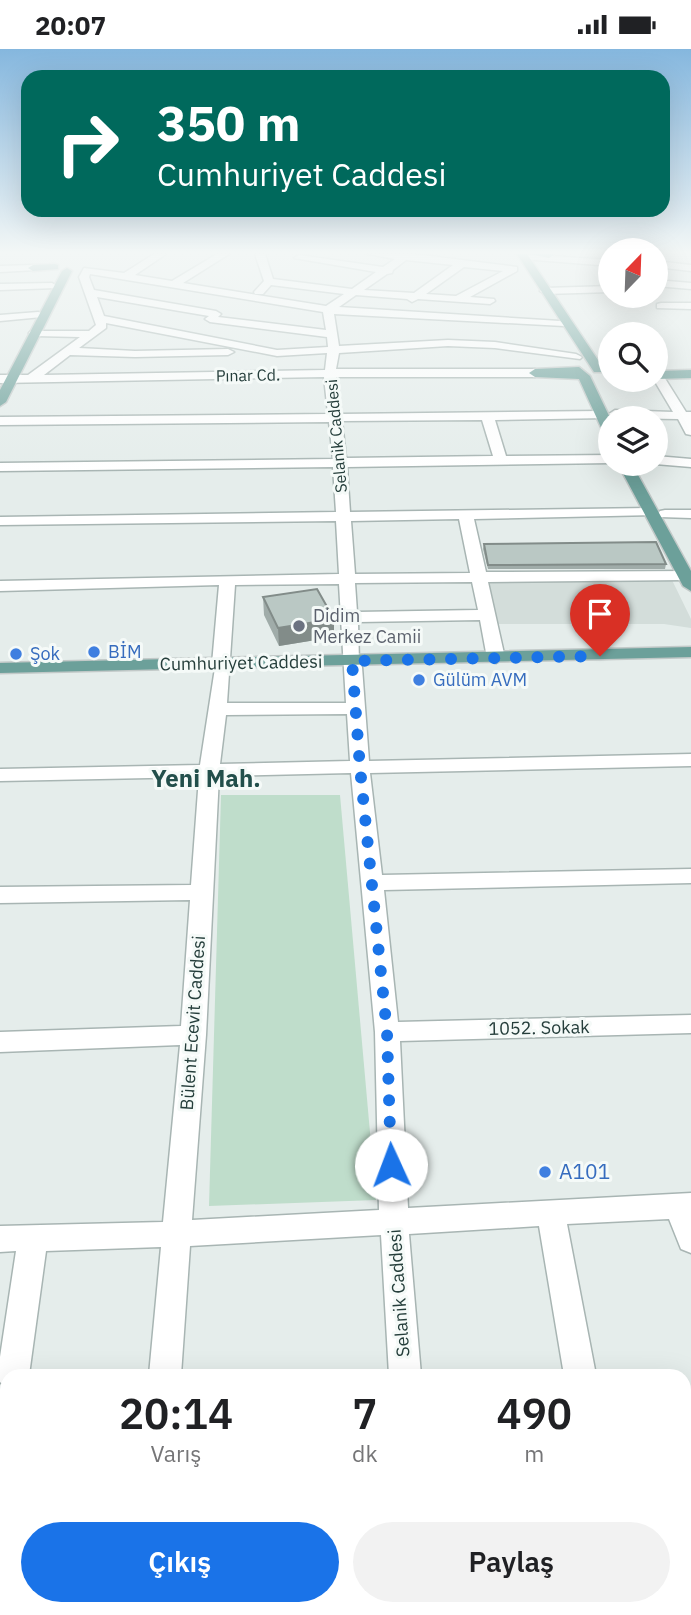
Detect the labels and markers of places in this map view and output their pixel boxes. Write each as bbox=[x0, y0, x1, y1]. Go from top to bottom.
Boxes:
pin bbox=[570, 584, 630, 656]
place label: Didim Merkez Camii bbox=[313, 604, 421, 648]
marker: Didim Merkez Camii bbox=[291, 618, 307, 634]
place label: BİM bbox=[108, 640, 142, 663]
place label: Şok bbox=[30, 642, 61, 665]
marker: BİM bbox=[86, 644, 102, 660]
marker: Şok bbox=[8, 646, 24, 662]
place label: Gülüm AVM bbox=[433, 668, 527, 691]
marker: Gülüm AVM bbox=[411, 672, 427, 688]
place label: A101 bbox=[559, 1157, 610, 1185]
marker: A101 bbox=[537, 1164, 553, 1180]

